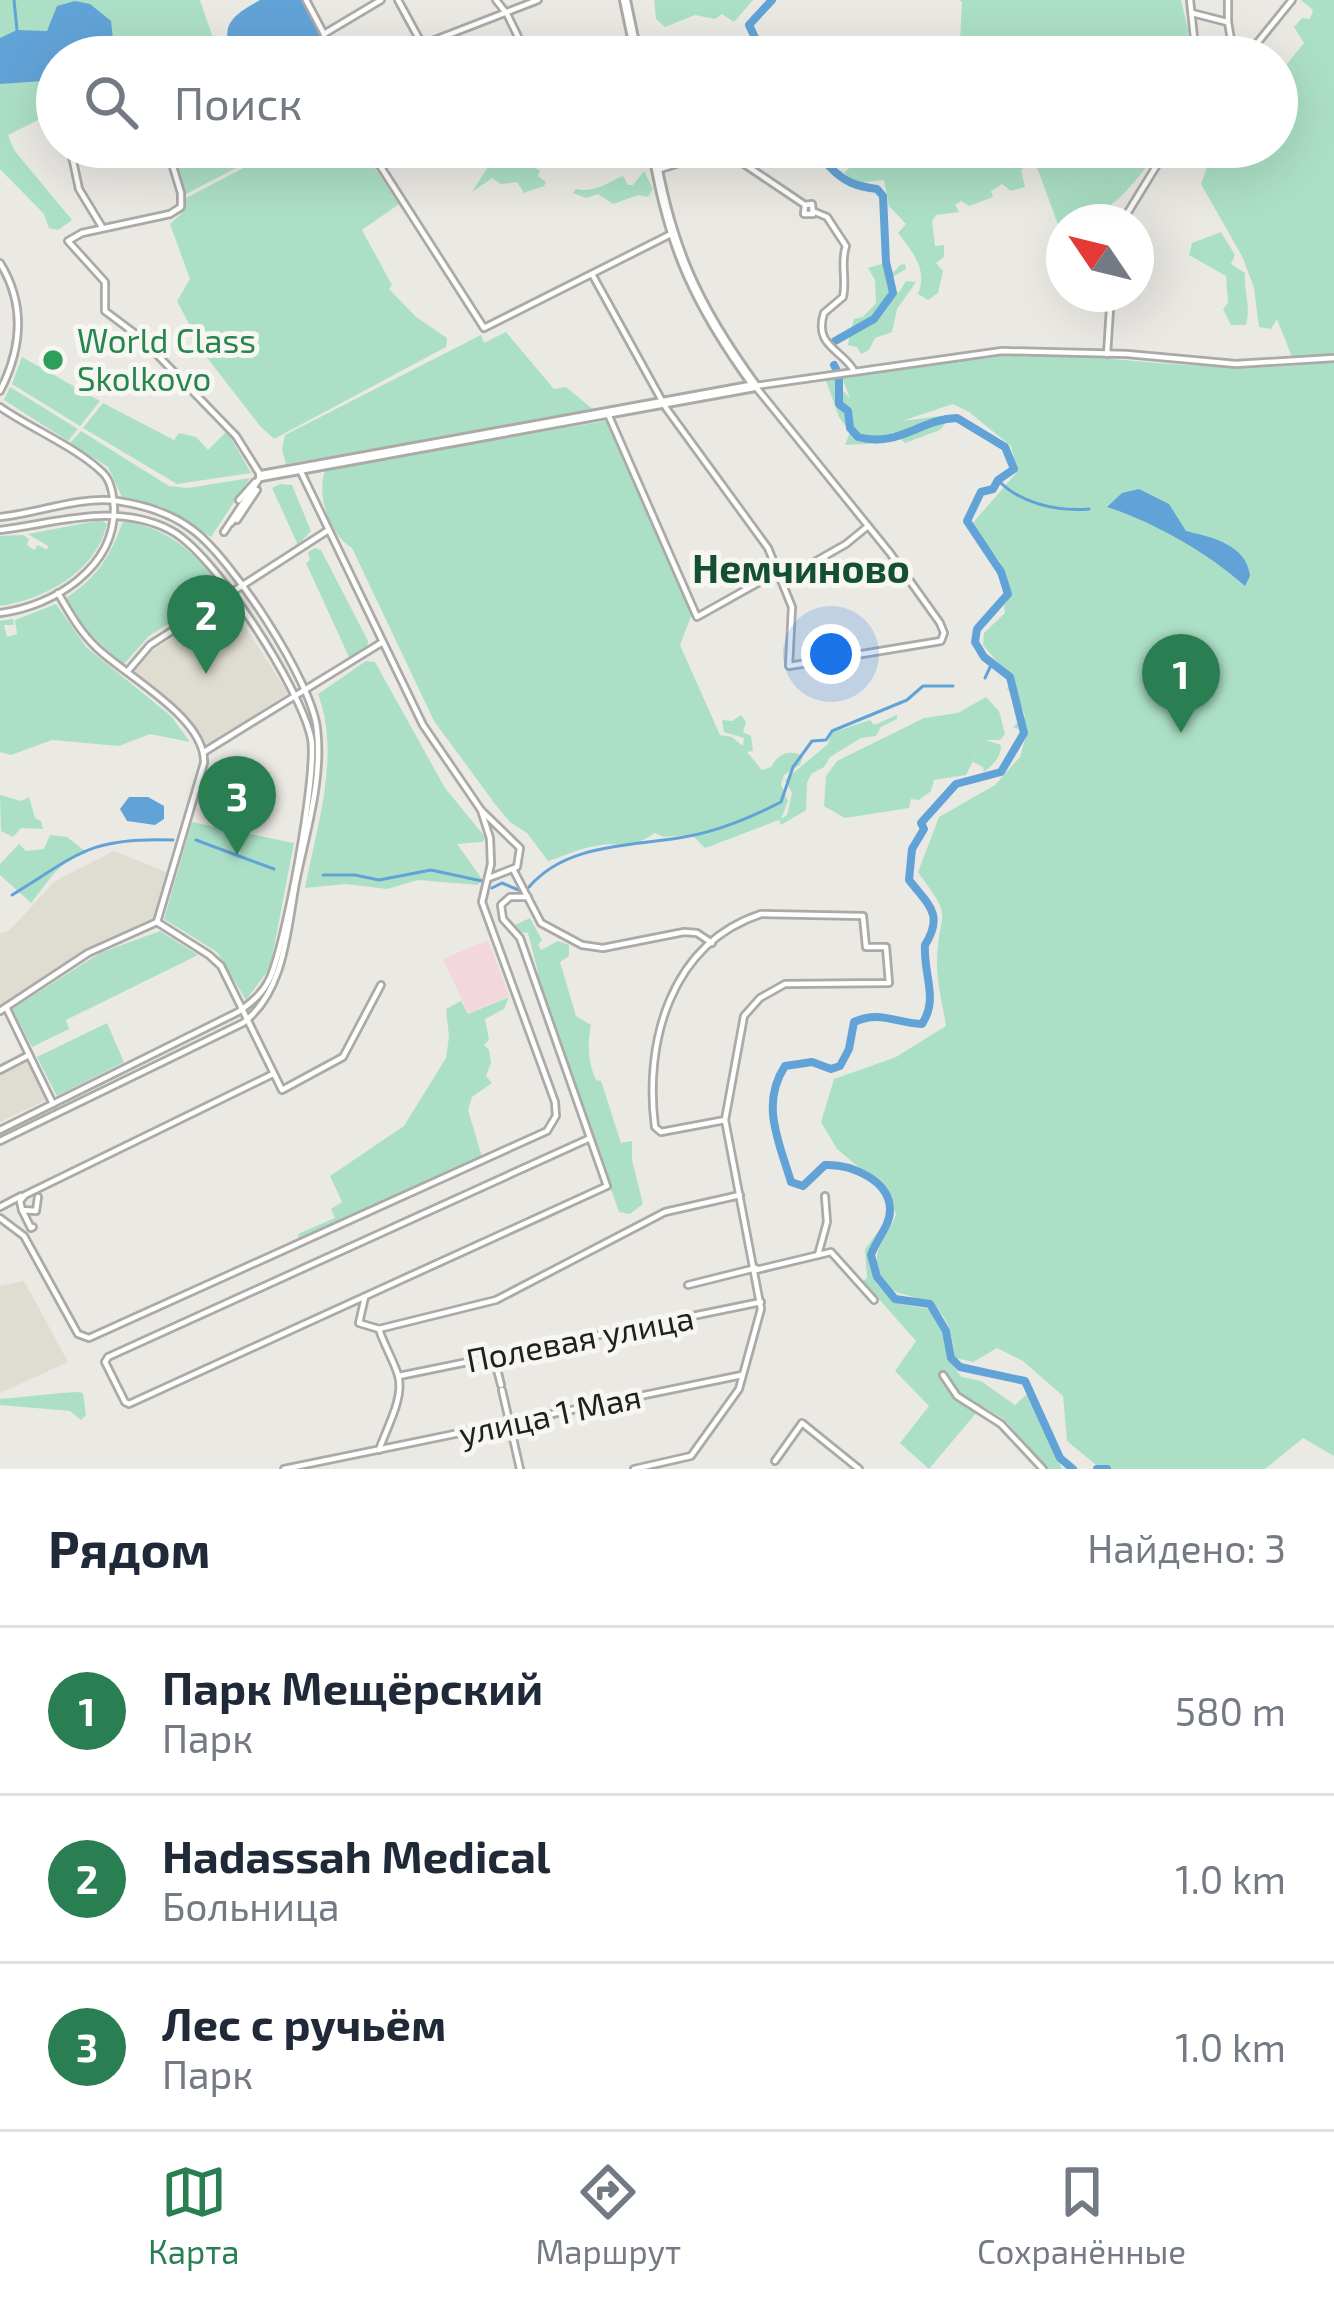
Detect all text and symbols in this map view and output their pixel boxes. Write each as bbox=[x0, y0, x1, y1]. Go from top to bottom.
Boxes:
search box bbox=[36, 36, 1298, 168]
icon: search bbox=[78, 69, 144, 135]
text: Поиск bbox=[174, 75, 302, 129]
north arrow bbox=[1046, 204, 1154, 312]
place label: World Class Skolkovo bbox=[77, 320, 256, 398]
marker: World Class Skolkovo bbox=[40, 347, 66, 373]
district label: Немчиново bbox=[692, 544, 910, 591]
pin: 2 bbox=[167, 575, 245, 674]
your location bbox=[801, 624, 861, 684]
pin: 1 bbox=[1142, 634, 1220, 733]
pin: 3 bbox=[198, 756, 276, 855]
street label: Полевая улица bbox=[463, 1296, 697, 1381]
street label: улица 1 Мая bbox=[455, 1375, 645, 1454]
text: Рядом bbox=[48, 1517, 211, 1578]
text: Найдено: 3 bbox=[1087, 1524, 1286, 1571]
text: Парк Мещёрский bbox=[162, 1660, 543, 1714]
text: 1 bbox=[79, 1687, 95, 1734]
text: 580 m bbox=[1175, 1687, 1286, 1734]
text: Парк bbox=[162, 1714, 253, 1761]
text: Hadassah Medical bbox=[162, 1828, 551, 1882]
text: 2 bbox=[76, 1855, 98, 1902]
text: 1.0 km bbox=[1175, 1855, 1286, 1902]
text: Больница bbox=[162, 1882, 340, 1929]
text: Лес с ручьём bbox=[162, 1996, 446, 2050]
text: 3 bbox=[76, 2023, 98, 2070]
text: 1.0 km bbox=[1175, 2023, 1286, 2070]
text: Парк bbox=[162, 2050, 253, 2097]
tab: Карта bbox=[148, 2159, 240, 2271]
tab: Маршрут bbox=[535, 2159, 681, 2271]
tab: Сохранённые bbox=[977, 2159, 1186, 2271]

